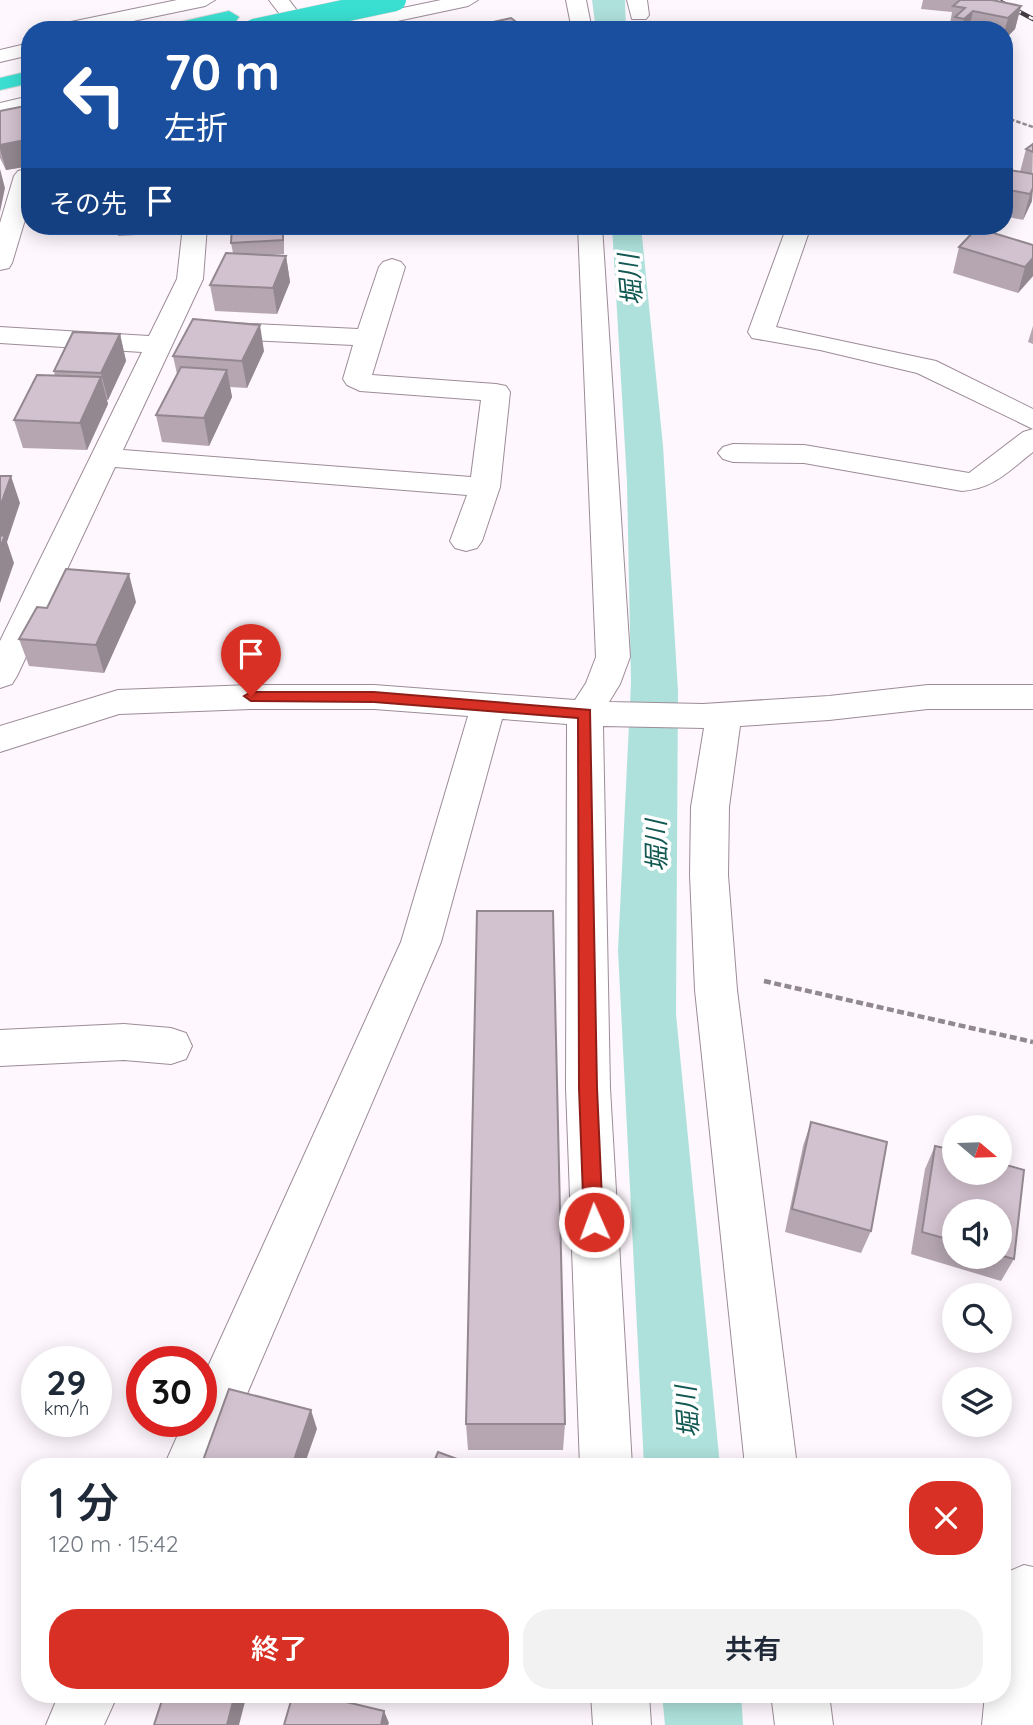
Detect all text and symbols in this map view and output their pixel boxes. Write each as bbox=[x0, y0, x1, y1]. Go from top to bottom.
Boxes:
text: 70 m bbox=[164, 41, 280, 102]
icon: left bbox=[49, 49, 140, 140]
text: 左折 bbox=[164, 107, 228, 147]
icon: arrive bbox=[141, 182, 179, 220]
text: その先 bbox=[49, 187, 127, 220]
water label: 堀川 bbox=[611, 250, 649, 307]
pin bbox=[221, 624, 281, 696]
icon: arrive bbox=[232, 635, 270, 673]
water label: 堀川 bbox=[639, 817, 673, 872]
north arrow bbox=[942, 1115, 1012, 1185]
map controls bbox=[942, 1115, 1012, 1437]
position arrow bbox=[557, 1185, 631, 1259]
button: sound bbox=[942, 1199, 1012, 1269]
button: search bbox=[942, 1283, 1012, 1353]
speed limit sign: 30 bbox=[126, 1346, 217, 1437]
text: 29 bbox=[47, 1360, 86, 1404]
button: layers bbox=[942, 1367, 1012, 1437]
water label: 堀川 bbox=[669, 1382, 705, 1439]
text: km/h bbox=[44, 1397, 89, 1420]
text: 1 分 bbox=[49, 1476, 119, 1529]
button: close bbox=[909, 1481, 983, 1555]
text: 120 m · 15:42 bbox=[49, 1529, 178, 1558]
button: 終了 bbox=[49, 1609, 509, 1689]
button: 共有 bbox=[523, 1609, 983, 1689]

